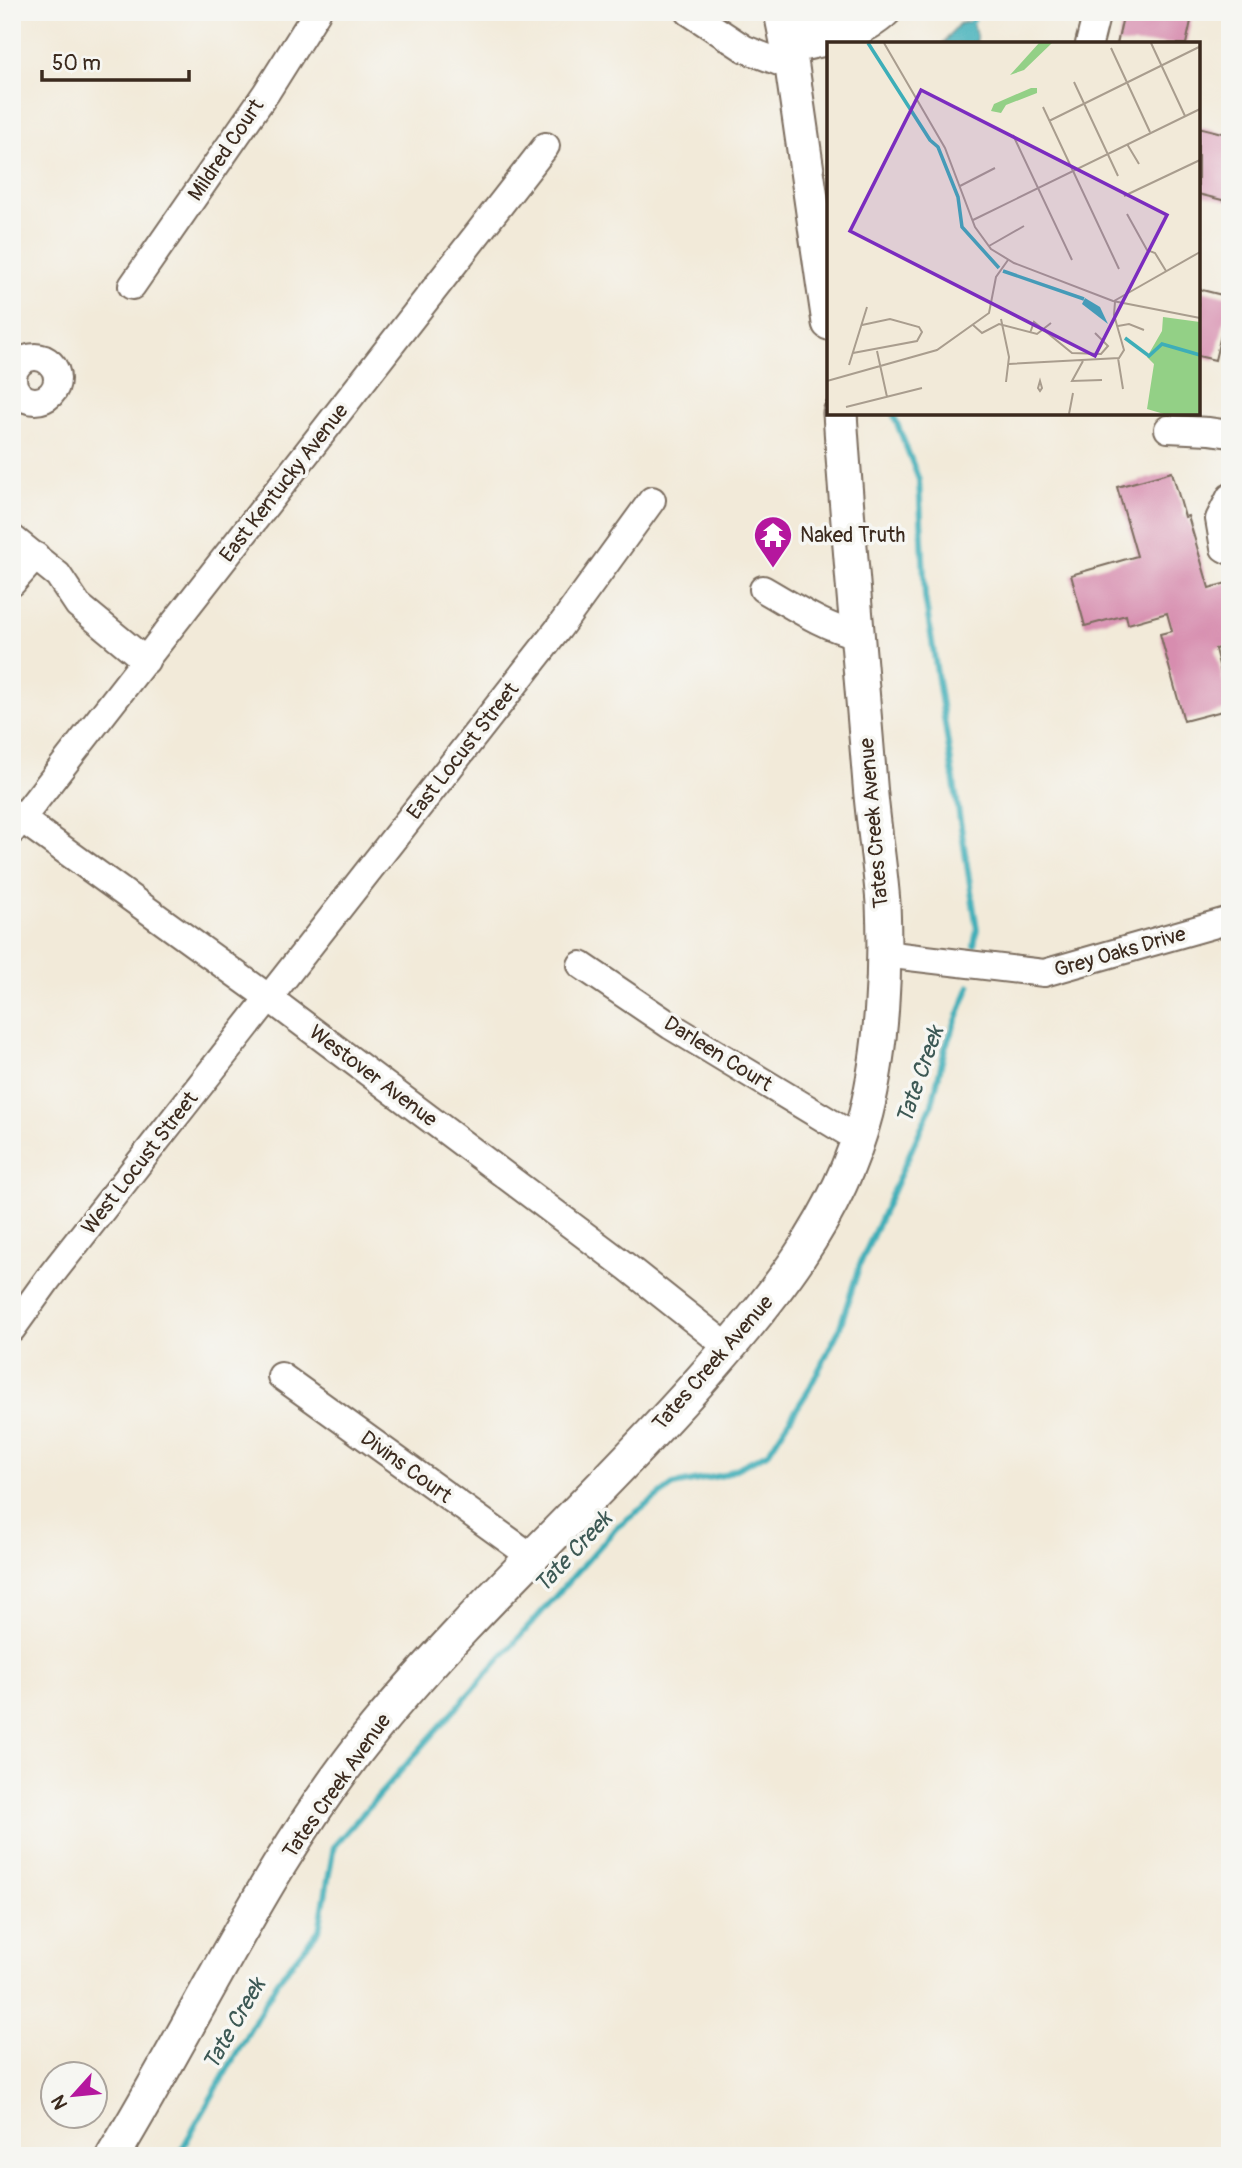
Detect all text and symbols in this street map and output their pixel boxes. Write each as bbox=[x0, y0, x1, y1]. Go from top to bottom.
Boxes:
scale bar bbox=[42, 38, 189, 82]
inset map bbox=[827, 42, 1200, 415]
text: 50 m bbox=[52, 50, 101, 77]
street label: Mildred Court bbox=[182, 93, 270, 206]
street label: East Kentucky Avenue bbox=[214, 398, 355, 568]
temple icon: Naked Truth bbox=[752, 514, 794, 569]
place label: Naked Truth bbox=[800, 522, 905, 549]
street label: East Locust Street bbox=[401, 677, 525, 825]
street label: Tates Creek Avenue bbox=[853, 736, 895, 909]
street label: Grey Oaks Drive bbox=[1051, 920, 1189, 984]
street label: Darleen Court bbox=[659, 1010, 778, 1098]
street label: Westover Avenue bbox=[303, 1019, 443, 1133]
water label: Tate Creek bbox=[890, 1020, 951, 1128]
street label: West Locust Street bbox=[76, 1086, 205, 1240]
street label: Tates Creek Avenue bbox=[647, 1289, 780, 1436]
street label: Divins Court bbox=[355, 1425, 458, 1510]
water label: Tate Creek bbox=[528, 1503, 620, 1599]
street label: Tates Creek Avenue bbox=[277, 1708, 397, 1864]
water label: Tate Creek bbox=[196, 1971, 273, 2075]
north arrow bbox=[38, 2060, 108, 2130]
text: N bbox=[46, 2091, 73, 2113]

